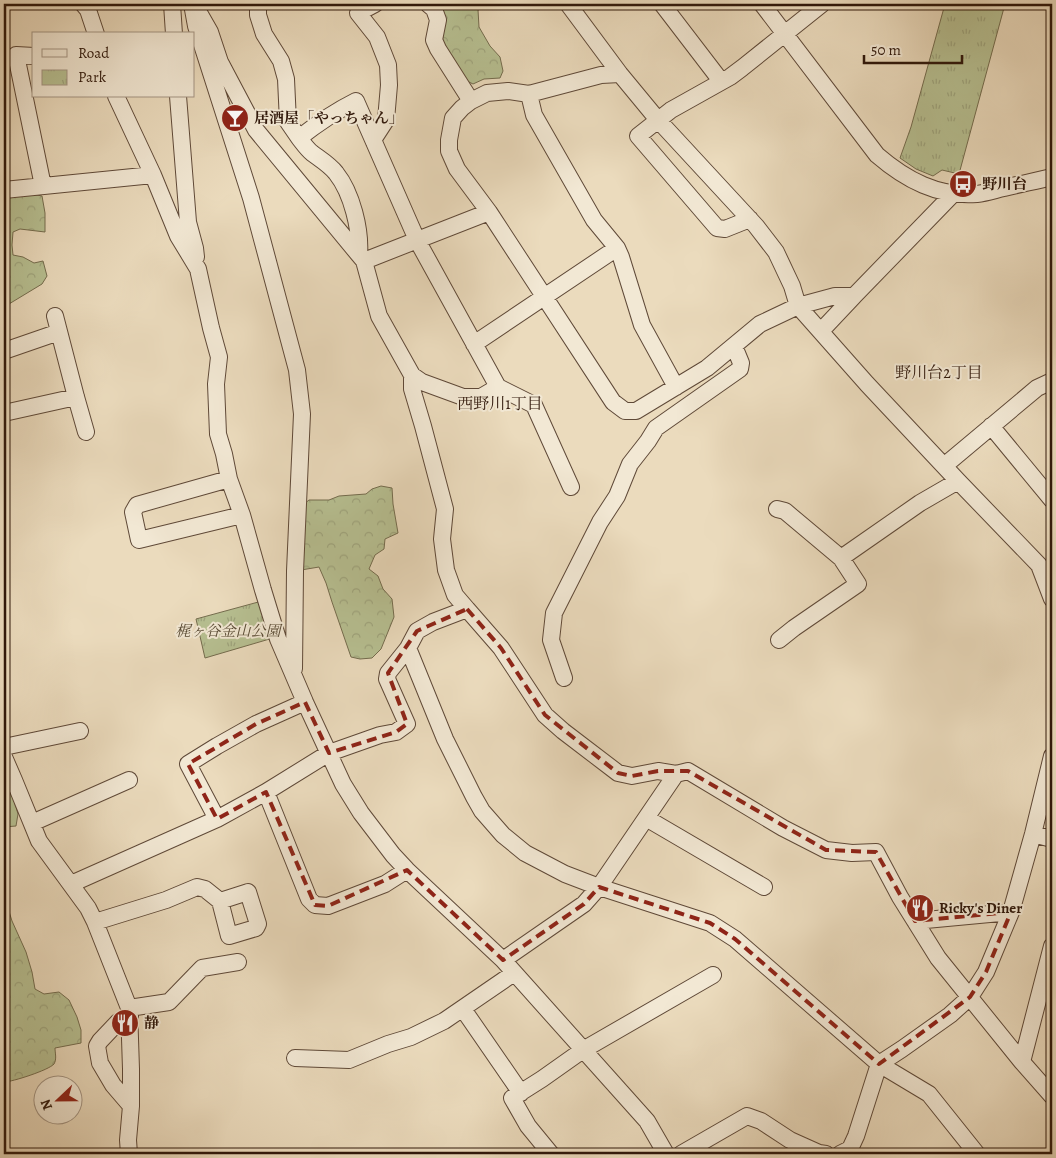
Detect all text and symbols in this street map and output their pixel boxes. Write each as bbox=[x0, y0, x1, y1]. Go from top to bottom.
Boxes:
legend bbox=[32, 32, 195, 98]
scale bar bbox=[864, 32, 961, 64]
text: 50 m bbox=[871, 40, 901, 60]
text: Road bbox=[78, 43, 110, 63]
text: Park bbox=[78, 67, 107, 87]
bar icon: 居酒屋「やっちゃん」 bbox=[220, 103, 250, 133]
place label: 居酒屋「やっちゃん」 bbox=[254, 108, 404, 128]
bus stop icon: 野川台 bbox=[948, 169, 978, 199]
place label: 野川台 bbox=[982, 174, 1027, 194]
district label: 野川台2丁目 bbox=[895, 362, 983, 384]
district label: 西野川1丁目 bbox=[457, 393, 543, 415]
park label: 梶ヶ谷金山公園 bbox=[175, 621, 283, 641]
restaurant icon: Ricky's Diner bbox=[905, 893, 935, 923]
place label: Ricky's Diner bbox=[939, 898, 1022, 918]
restaurant icon: 静 bbox=[110, 1008, 140, 1038]
place label: 静 bbox=[144, 1013, 160, 1033]
north arrow bbox=[32, 1076, 82, 1126]
text: N bbox=[36, 1096, 57, 1113]

